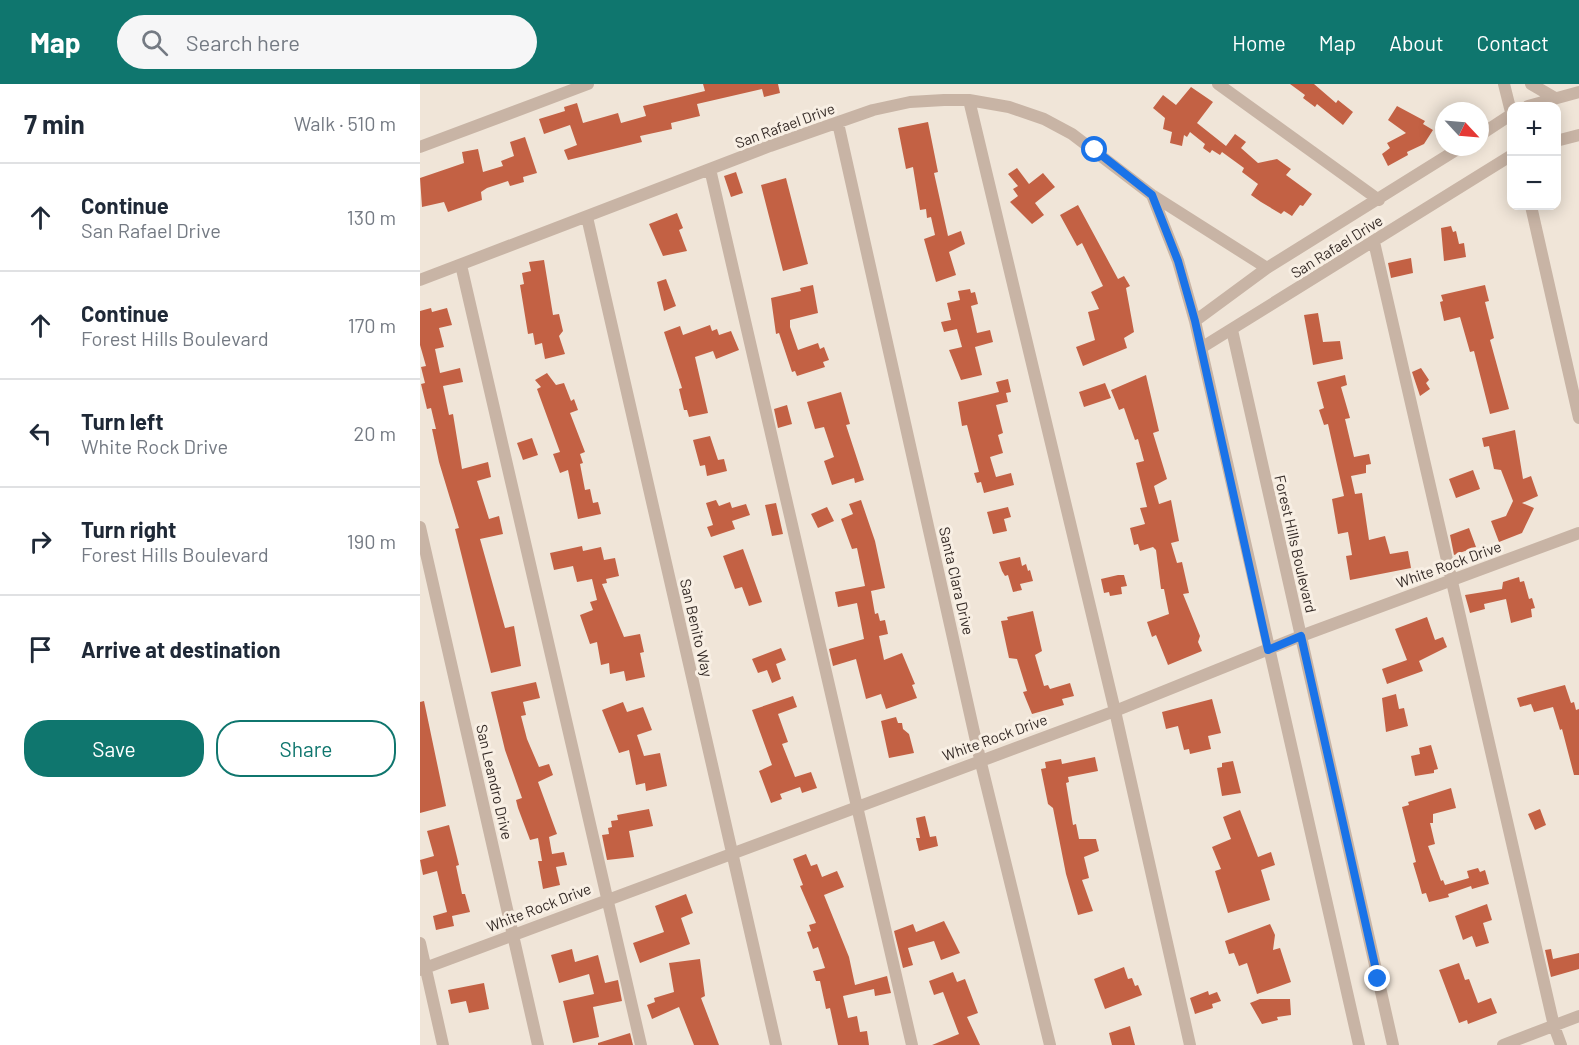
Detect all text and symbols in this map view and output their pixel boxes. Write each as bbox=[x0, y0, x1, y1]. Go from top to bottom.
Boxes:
search box bbox=[117, 15, 537, 69]
text: Map bbox=[30, 25, 81, 59]
icon: search bbox=[138, 26, 171, 59]
text: Search here bbox=[186, 29, 300, 55]
text: Home bbox=[1232, 30, 1286, 55]
text: Map bbox=[1319, 30, 1356, 55]
text: About bbox=[1389, 30, 1444, 55]
text: Contact bbox=[1477, 30, 1549, 55]
street label: San Rafael Drive bbox=[732, 99, 837, 151]
north arrow bbox=[1435, 102, 1489, 156]
map controls bbox=[1507, 102, 1561, 210]
button: + bbox=[1507, 102, 1561, 156]
text: 7 min bbox=[24, 108, 85, 139]
text: Walk · 510 m bbox=[294, 111, 396, 135]
route start bbox=[1081, 136, 1107, 162]
button: − bbox=[1507, 156, 1561, 210]
text: Continue bbox=[81, 192, 169, 218]
icon: ahead bbox=[24, 201, 57, 234]
text: 130 m bbox=[347, 205, 396, 229]
street label: San Rafael Drive bbox=[1287, 211, 1386, 282]
text: San Rafael Drive bbox=[81, 218, 221, 242]
text: Continue bbox=[81, 300, 169, 326]
icon: ahead bbox=[24, 309, 57, 342]
text: 170 m bbox=[348, 313, 396, 337]
text: Forest Hills Boulevard bbox=[81, 326, 269, 350]
text: Turn left bbox=[81, 408, 164, 434]
icon: left bbox=[24, 417, 57, 450]
text: 20 m bbox=[353, 421, 396, 445]
text: White Rock Drive bbox=[81, 434, 228, 458]
street label: Forest Hills Boulevard bbox=[1271, 473, 1321, 614]
text: Turn right bbox=[81, 516, 176, 542]
icon: right bbox=[24, 525, 57, 558]
street label: Santa Clara Drive bbox=[936, 525, 978, 637]
text: 190 m bbox=[347, 529, 396, 553]
street label: White Rock Drive bbox=[1394, 537, 1504, 591]
text: Forest Hills Boulevard bbox=[81, 542, 269, 566]
street label: San Benito Way bbox=[677, 577, 717, 679]
icon: arrive bbox=[24, 633, 57, 666]
text: Arrive at destination bbox=[81, 636, 280, 662]
street label: White Rock Drive bbox=[940, 710, 1050, 764]
button: Save bbox=[24, 720, 204, 777]
button: Share bbox=[216, 720, 396, 777]
street label: San Leandro Drive bbox=[473, 722, 517, 841]
street label: White Rock Drive bbox=[484, 879, 593, 935]
route end bbox=[1364, 965, 1390, 991]

